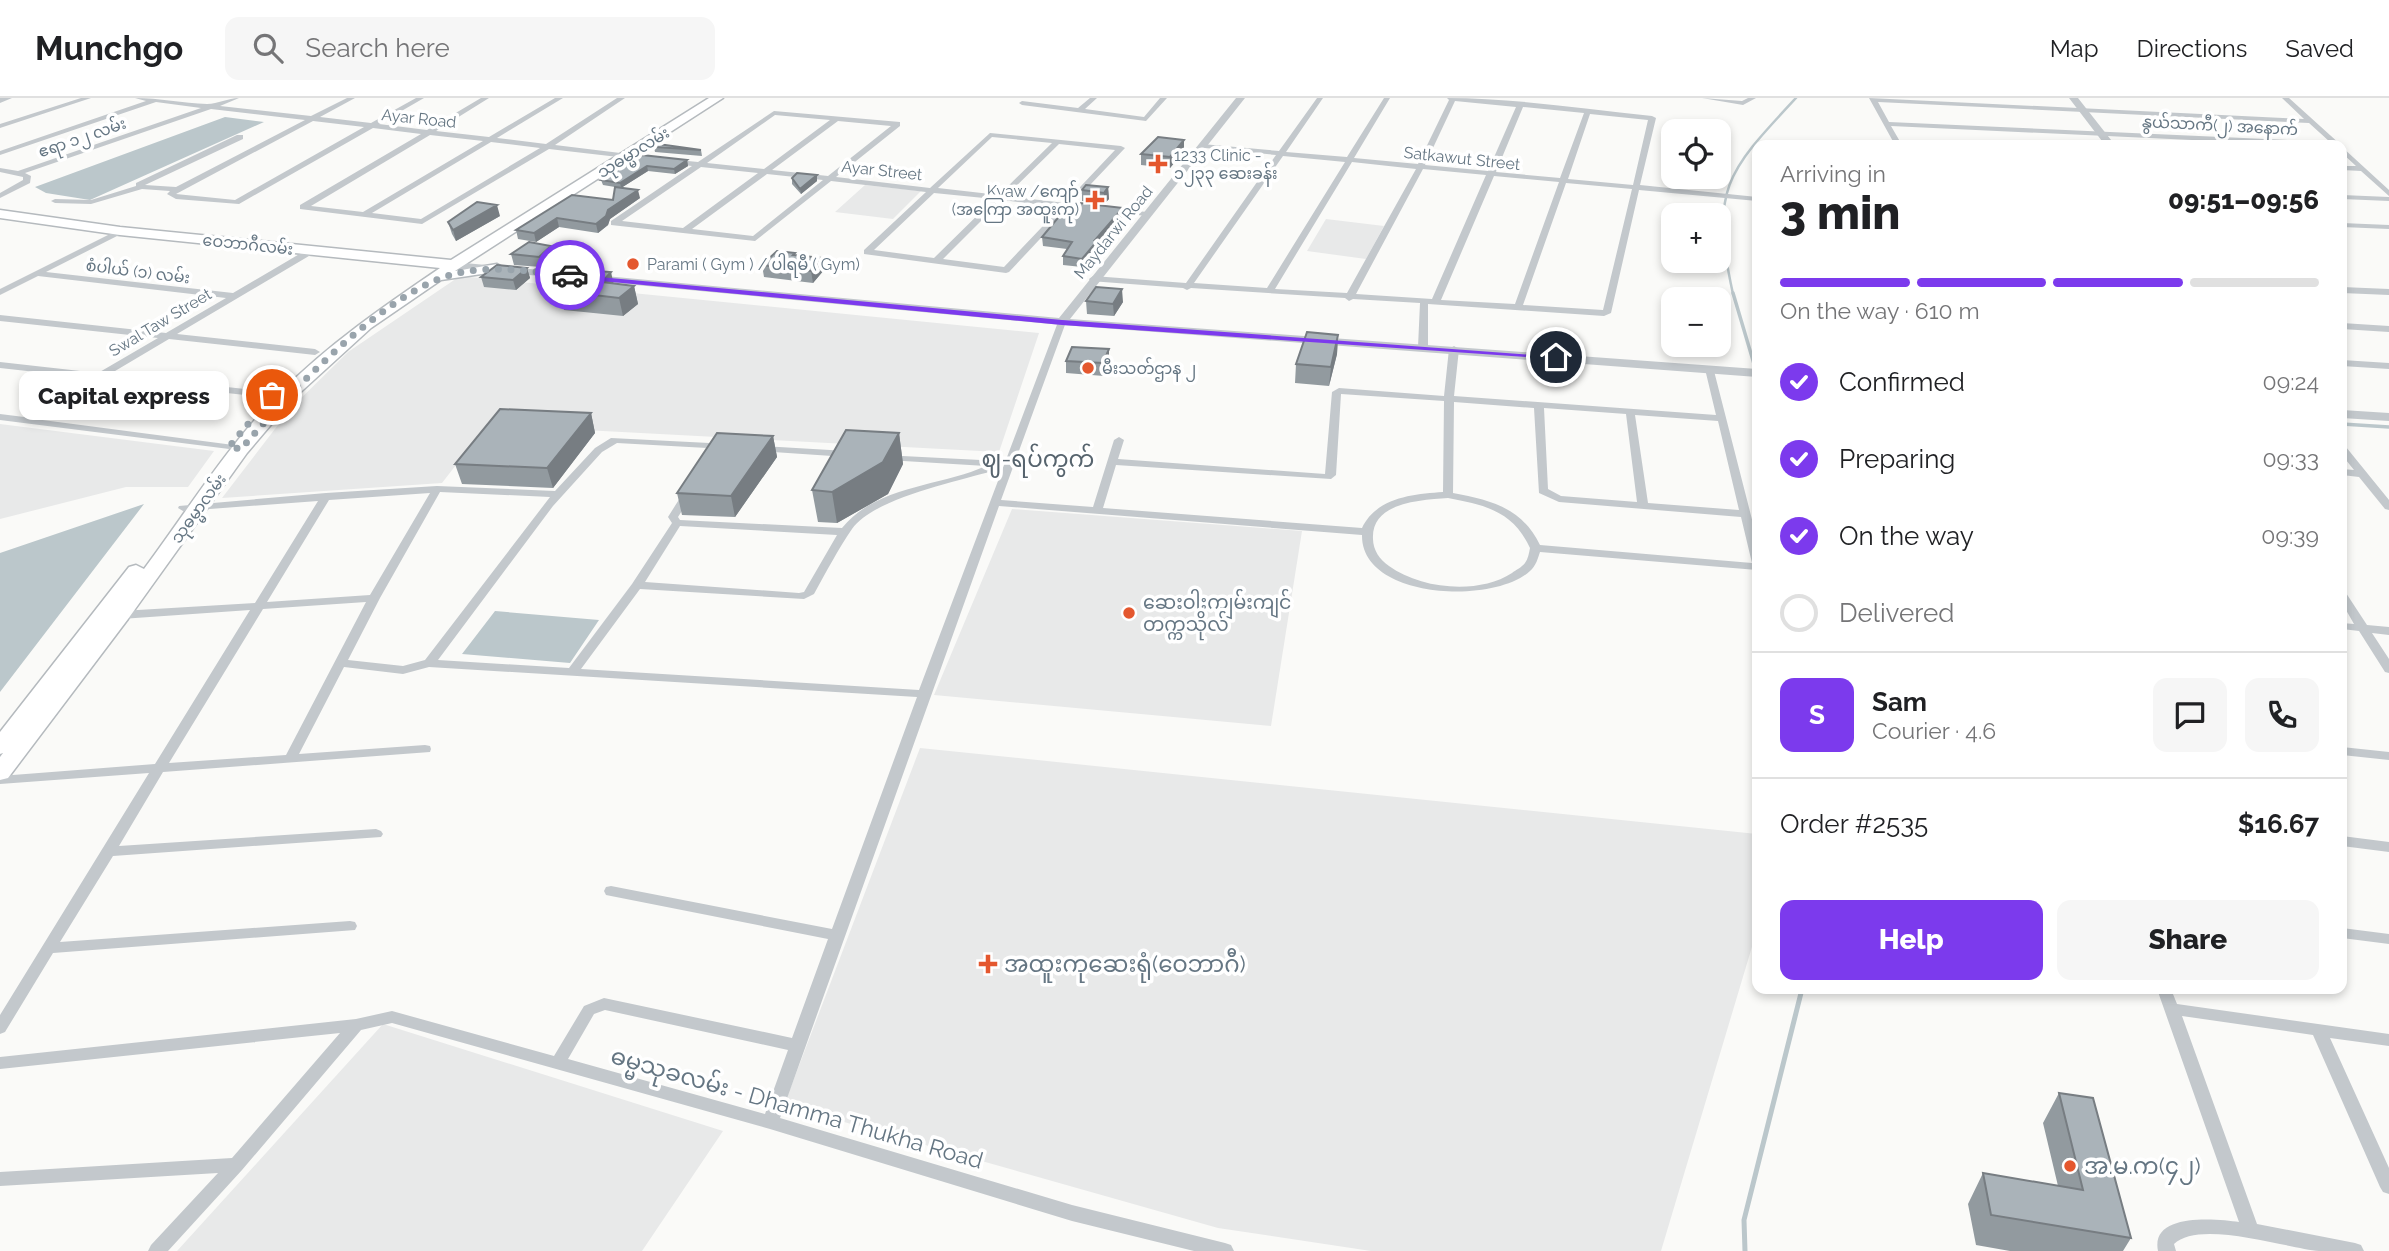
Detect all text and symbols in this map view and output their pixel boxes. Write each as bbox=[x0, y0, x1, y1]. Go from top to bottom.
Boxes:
search box bbox=[225, 17, 715, 80]
text: Munchgo bbox=[35, 29, 183, 68]
icon: search bbox=[249, 29, 287, 67]
text: Search here bbox=[305, 33, 450, 63]
text: Map bbox=[2050, 34, 2099, 63]
text: Directions bbox=[2137, 34, 2247, 63]
text: Saved bbox=[2285, 34, 2354, 63]
street label: Ayar Road bbox=[381, 105, 457, 132]
street label: နွယ်သာကီ(၂) အနောက် bbox=[2141, 110, 2299, 143]
street label: ဧရာ ၁၂ လမ်း bbox=[35, 112, 130, 165]
map controls bbox=[1661, 119, 1731, 357]
button: locate bbox=[1661, 119, 1731, 189]
street label: သုဓမ္မာလမ်း bbox=[593, 121, 675, 186]
street label: Satkawut Street bbox=[1403, 143, 1522, 174]
place label: 1233 Clinic - ၁၂၃၃ ဆေးခန်း bbox=[1174, 146, 1278, 187]
marker: 1233 Clinic - ၁၂၃၃ ဆေးခန်း bbox=[1148, 154, 1168, 174]
street label: Ayar Street bbox=[841, 157, 924, 184]
text: Arriving in bbox=[1780, 160, 1886, 187]
place label: Kyaw /ကျော် (အကြော အထူးကု) bbox=[952, 180, 1079, 224]
street label: Maydarwi Road bbox=[1070, 182, 1157, 283]
text: 09:51–09:56 bbox=[2168, 185, 2319, 215]
text: 3 min bbox=[1780, 186, 1900, 240]
marker: Kyaw /ကျော် (အကြော အထူးကု) bbox=[1085, 190, 1105, 210]
button: + bbox=[1661, 203, 1731, 273]
street label: ဝေဘာဂီလမ်း bbox=[202, 228, 294, 259]
courier bbox=[535, 240, 605, 310]
place label: Parami ( Gym ) / ပါရမီ ( Gym) bbox=[647, 253, 860, 278]
street label: စံပါယ် (၁) လမ်း bbox=[85, 254, 191, 287]
icon: car bbox=[551, 256, 589, 294]
marker: Parami ( Gym ) / ပါရမီ ( Gym) bbox=[625, 256, 641, 272]
street label: Swal Taw Street bbox=[106, 284, 215, 360]
button: − bbox=[1661, 287, 1731, 357]
text: On the way · 610 m bbox=[1780, 297, 1980, 324]
pin bbox=[1526, 327, 1586, 387]
icon: home bbox=[1537, 338, 1575, 376]
place label: မီးသတ်ဌာန ၂ bbox=[1102, 357, 1196, 382]
marker: မီးသတ်ဌာန ၂ bbox=[1080, 360, 1096, 376]
icon: check bbox=[1780, 363, 1818, 401]
pin bbox=[242, 365, 302, 425]
text: Confirmed bbox=[1839, 367, 1965, 397]
text: 09:24 bbox=[2263, 368, 2319, 395]
callout: Capital express bbox=[20, 370, 230, 420]
icon: bag bbox=[253, 376, 291, 414]
text: Capital express bbox=[38, 382, 210, 409]
icon: check bbox=[1780, 440, 1818, 478]
district label: ဈ-ရပ်ကွက် bbox=[982, 443, 1094, 478]
text: Preparing bbox=[1839, 444, 1955, 474]
text: 09:33 bbox=[2263, 445, 2319, 472]
street label: သုဓမ္မာလမ်း bbox=[165, 469, 234, 550]
icon: check bbox=[1780, 517, 1818, 555]
text: On the way bbox=[1839, 521, 1974, 551]
text: 09:39 bbox=[2261, 522, 2319, 549]
place label: ဆေးဝါးကျွမ်းကျင် တက္ကသိုလ် bbox=[1143, 588, 1291, 641]
text: Delivered bbox=[1839, 598, 1954, 628]
marker: ဆေးဝါးကျွမ်းကျင် တက္ကသိုလ် bbox=[1121, 605, 1137, 621]
button: chat bbox=[2153, 678, 2227, 752]
button: phone bbox=[2245, 678, 2319, 752]
text: Sam bbox=[1872, 687, 1927, 717]
text: S bbox=[1809, 700, 1825, 730]
text: Courier · 4.6 bbox=[1872, 717, 1996, 744]
text: Order #2535 bbox=[1780, 809, 1928, 839]
text: $16.67 bbox=[2238, 809, 2319, 839]
button: Help bbox=[1780, 900, 2043, 980]
button: Share bbox=[2057, 900, 2319, 980]
place label: အထူးကုဆေးရုံ(ဝေဘာဂီ) bbox=[1004, 948, 1246, 983]
marker: အထူးကုဆေးရုံ(ဝေဘာဂီ) bbox=[978, 954, 998, 974]
street label: ဓမ္မသုခလမ်း - Dhamma Thukha Road bbox=[606, 1039, 987, 1180]
place label: အ.မ.က(၄၂) bbox=[2084, 1152, 2201, 1185]
marker: အ.မ.က(၄၂) bbox=[2062, 1158, 2078, 1174]

